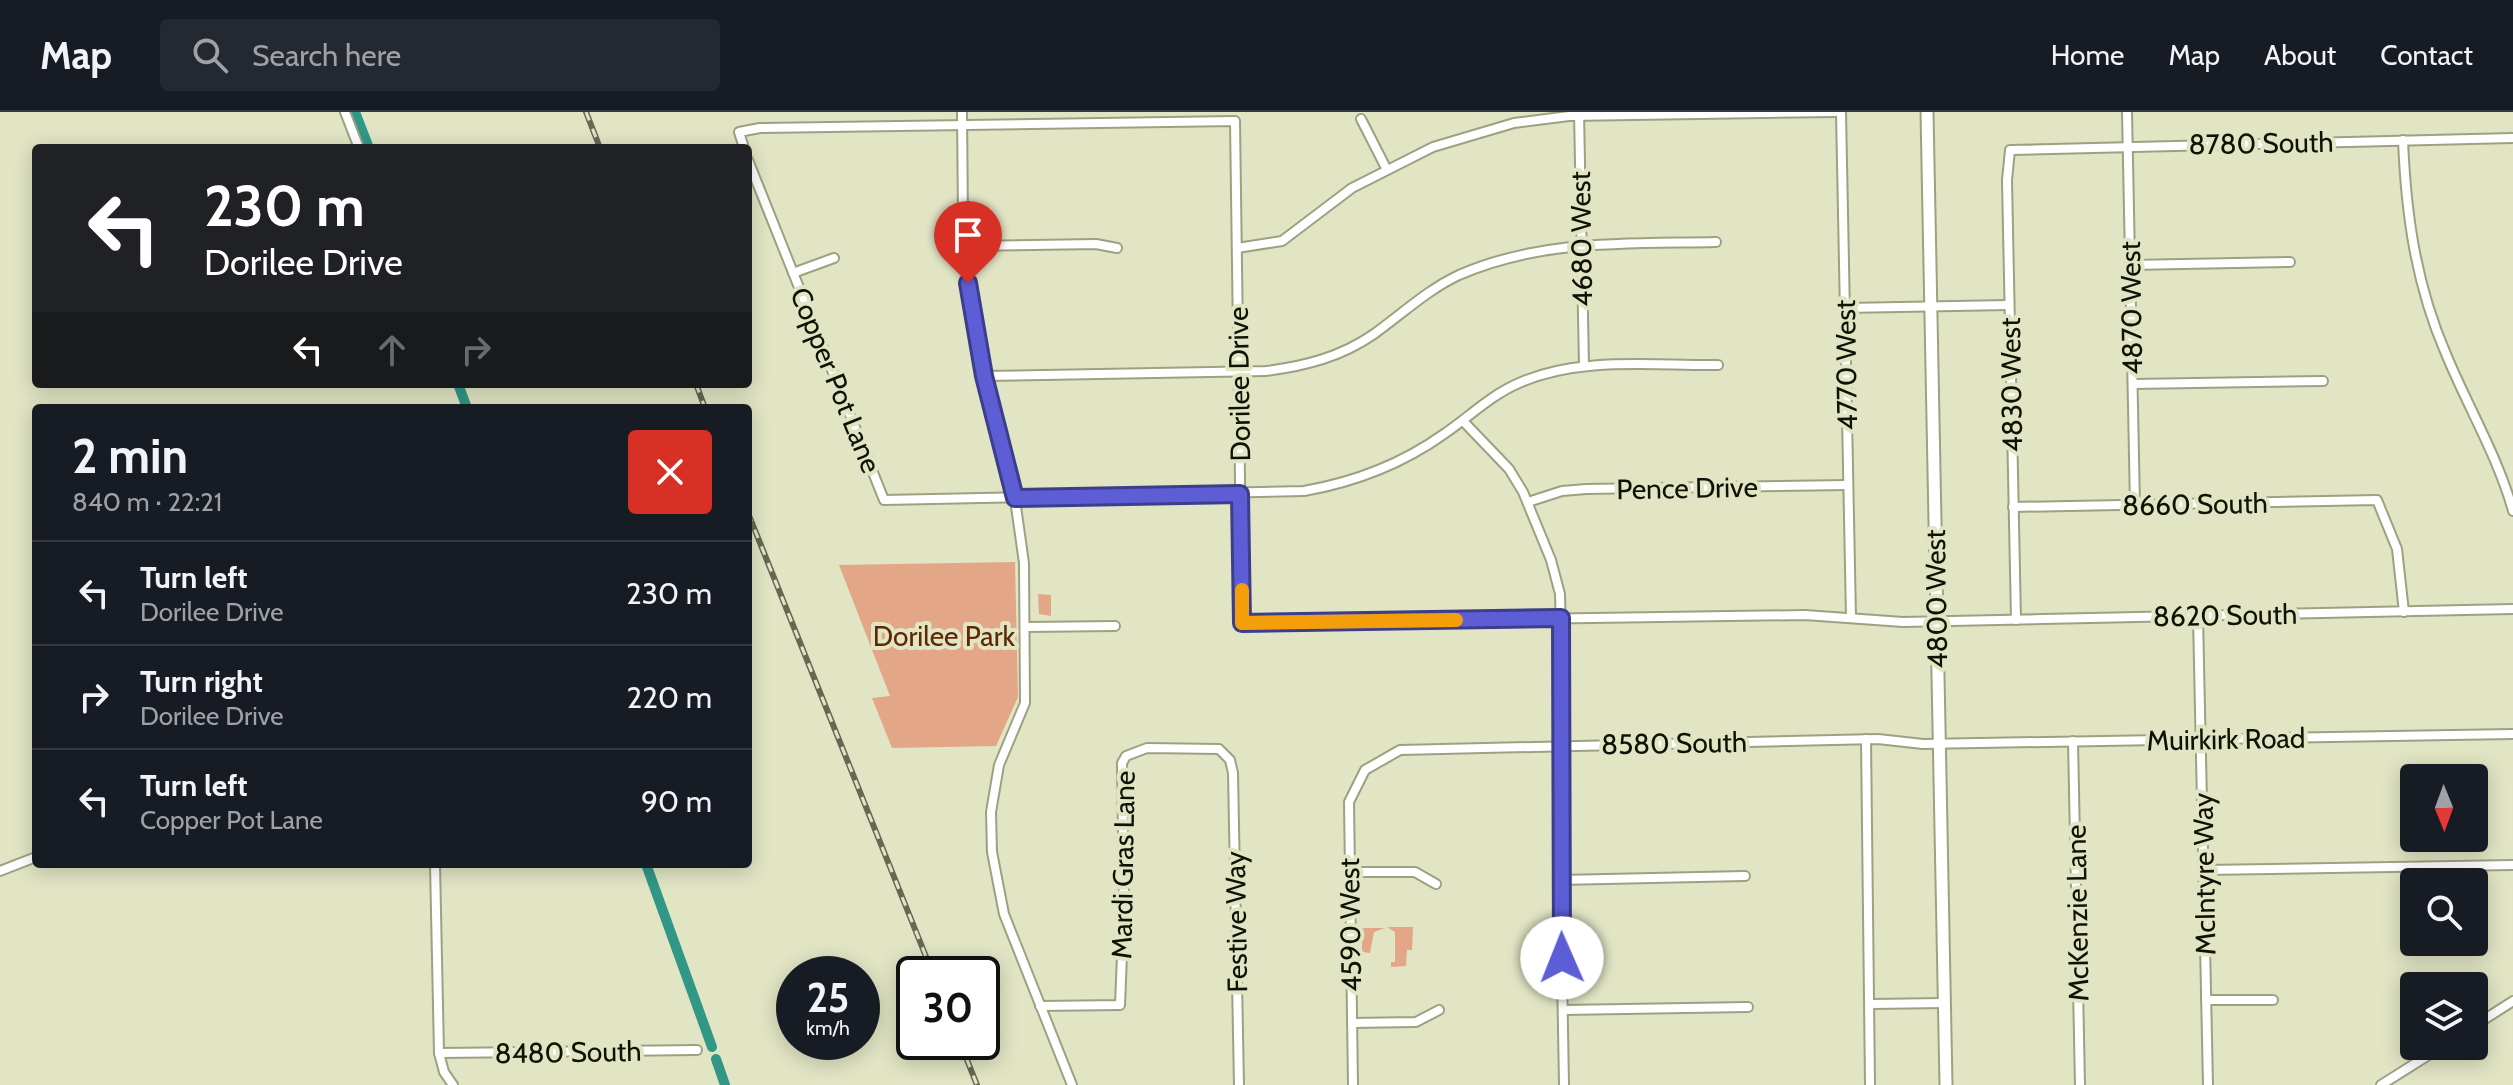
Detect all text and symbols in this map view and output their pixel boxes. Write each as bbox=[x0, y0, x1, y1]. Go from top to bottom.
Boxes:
search box bbox=[160, 19, 720, 91]
text: Map bbox=[40, 32, 112, 79]
icon: search bbox=[188, 33, 232, 77]
text: Search here bbox=[252, 37, 401, 74]
text: Home bbox=[2051, 38, 2124, 72]
text: Map bbox=[2168, 38, 2220, 72]
text: About bbox=[2264, 38, 2336, 72]
text: Contact bbox=[2380, 38, 2473, 72]
street label: 8780 South bbox=[2188, 125, 2334, 161]
street label: 4680 West bbox=[1563, 171, 1599, 307]
text: 230 m bbox=[204, 172, 365, 240]
icon: left bbox=[72, 176, 176, 280]
pin bbox=[934, 201, 1002, 283]
icon: arrive bbox=[946, 213, 990, 257]
text: Dorilee Drive bbox=[204, 240, 403, 284]
street label: 4870 West bbox=[2113, 241, 2149, 375]
street label: Copper Pot Lane bbox=[783, 282, 889, 478]
street label: 4770 West bbox=[1828, 299, 1864, 431]
street label: Dorilee Drive bbox=[1221, 306, 1257, 462]
street label: 4830 West bbox=[1993, 317, 2029, 453]
icon: left bbox=[286, 328, 330, 372]
icon: ahead bbox=[370, 328, 414, 372]
icon: right bbox=[454, 328, 498, 372]
text: 2 min bbox=[72, 427, 188, 485]
button: close bbox=[628, 430, 712, 514]
street label: Pence Drive bbox=[1616, 470, 1758, 506]
text: 840 m · 22:21 bbox=[72, 486, 222, 518]
street label: 8660 South bbox=[2122, 486, 2268, 522]
street label: 4800 West bbox=[1918, 529, 1954, 669]
text: Turn left bbox=[140, 559, 248, 596]
icon: left bbox=[72, 571, 116, 615]
text: 230 m bbox=[626, 575, 712, 612]
text: Dorilee Drive bbox=[140, 596, 284, 628]
street label: 8620 South bbox=[2152, 597, 2298, 633]
park label: Dorilee Park bbox=[873, 619, 1016, 653]
text: Turn right bbox=[140, 663, 263, 700]
icon: right bbox=[72, 675, 116, 719]
text: 220 m bbox=[627, 679, 712, 716]
text: Dorilee Drive bbox=[140, 700, 284, 732]
street label: Muirkirk Road bbox=[2146, 721, 2306, 757]
street label: 8580 South bbox=[1601, 725, 1747, 761]
north arrow bbox=[2400, 764, 2488, 852]
map controls bbox=[2400, 764, 2488, 1060]
text: Turn left bbox=[140, 767, 248, 804]
street label: Mardi Gras Lane bbox=[1104, 771, 1142, 959]
icon: left bbox=[72, 779, 116, 823]
text: 90 m bbox=[641, 783, 712, 820]
street label: McIntyre Way bbox=[2186, 793, 2222, 955]
text: Copper Pot Lane bbox=[140, 804, 323, 836]
street label: McKenzie Lane bbox=[2058, 824, 2096, 1002]
street label: Festive Way bbox=[1218, 851, 1254, 993]
street label: 4590 West bbox=[1332, 858, 1368, 992]
button: search bbox=[2400, 868, 2488, 956]
position arrow bbox=[1520, 916, 1604, 1000]
speed limit sign: 30 bbox=[896, 956, 1000, 1060]
button: layers bbox=[2400, 972, 2488, 1060]
text: 25 bbox=[807, 973, 849, 1022]
text: km/h bbox=[806, 1016, 850, 1040]
street label: 8480 South bbox=[494, 1034, 642, 1070]

